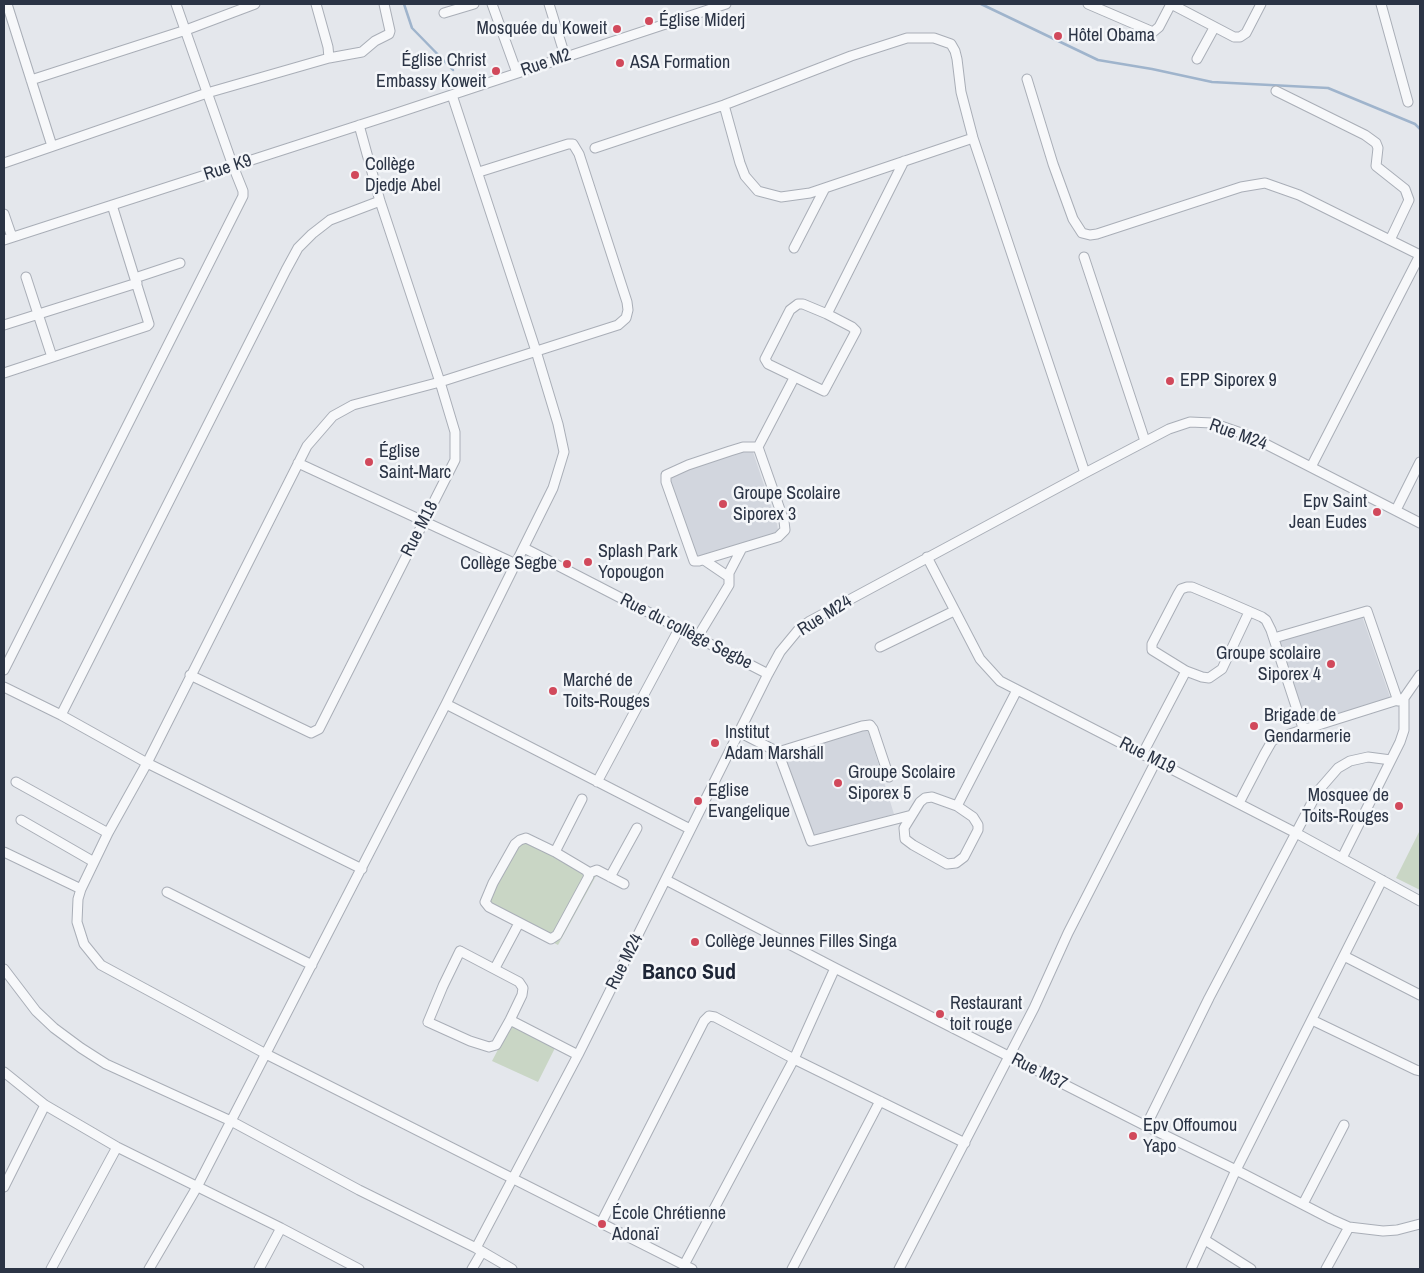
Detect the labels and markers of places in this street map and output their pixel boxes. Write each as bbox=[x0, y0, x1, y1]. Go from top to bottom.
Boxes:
place label: Église Miderj bbox=[659, 10, 745, 32]
marker: Église Miderj bbox=[643, 15, 655, 27]
place label: Mosquée du Koweit bbox=[477, 18, 607, 40]
marker: Mosquée du Koweit bbox=[611, 23, 623, 35]
place label: Hôtel Obama bbox=[1068, 25, 1155, 47]
marker: Hôtel Obama bbox=[1052, 30, 1064, 42]
place label: Église Christ Embassy Koweit bbox=[376, 50, 486, 92]
place label: ASA Formation bbox=[630, 52, 730, 74]
marker: ASA Formation bbox=[614, 57, 626, 69]
marker: Église Christ Embassy Koweit bbox=[490, 65, 502, 77]
place label: Collège Djedje Abel bbox=[365, 154, 440, 196]
marker: Collège Djedje Abel bbox=[349, 169, 361, 181]
place label: EPP Siporex 9 bbox=[1180, 370, 1277, 392]
marker: EPP Siporex 9 bbox=[1164, 375, 1176, 387]
place label: Église Saint-Marc bbox=[379, 441, 451, 484]
marker: Église Saint-Marc bbox=[363, 456, 375, 468]
place label: Groupe Scolaire Siporex 3 bbox=[733, 483, 840, 526]
place label: Epv Saint Jean Eudes bbox=[1289, 491, 1367, 534]
marker: Groupe Scolaire Siporex 3 bbox=[717, 498, 729, 510]
marker: Epv Saint Jean Eudes bbox=[1371, 506, 1383, 518]
place label: Splash Park Yopougon bbox=[598, 541, 678, 584]
place label: Collège Segbe bbox=[460, 553, 557, 575]
marker: Splash Park Yopougon bbox=[582, 556, 594, 568]
marker: Collège Segbe bbox=[561, 558, 573, 570]
place label: Groupe scolaire Siporex 4 bbox=[1216, 643, 1321, 686]
marker: Groupe scolaire Siporex 4 bbox=[1325, 658, 1337, 670]
place label: Marché de Toits-Rouges bbox=[563, 670, 650, 712]
marker: Marché de Toits-Rouges bbox=[547, 685, 559, 697]
place label: Brigade de Gendarmerie bbox=[1264, 705, 1351, 748]
marker: Brigade de Gendarmerie bbox=[1248, 720, 1260, 732]
place label: Institut Adam Marshall bbox=[725, 722, 823, 764]
marker: Institut Adam Marshall bbox=[709, 737, 721, 749]
place label: Groupe Scolaire Siporex 5 bbox=[848, 762, 955, 804]
marker: Groupe Scolaire Siporex 5 bbox=[832, 777, 844, 789]
place label: Eglise Evangelique bbox=[708, 780, 790, 822]
place label: Mosquee de Toits-Rouges bbox=[1302, 785, 1389, 828]
marker: Eglise Evangelique bbox=[692, 795, 704, 807]
marker: Mosquee de Toits-Rouges bbox=[1393, 800, 1405, 812]
place label: Collège Jeunnes Filles Singa bbox=[705, 931, 897, 953]
marker: Collège Jeunnes Filles Singa bbox=[689, 936, 701, 948]
place label: Restaurant toit rouge bbox=[950, 993, 1022, 1036]
marker: Restaurant toit rouge bbox=[934, 1008, 946, 1020]
place label: Epv Offoumou Yapo bbox=[1143, 1115, 1237, 1158]
marker: Epv Offoumou Yapo bbox=[1127, 1130, 1139, 1142]
place label: École Chrétienne Adonaï bbox=[612, 1203, 726, 1246]
marker: École Chrétienne Adonaï bbox=[596, 1218, 608, 1230]

